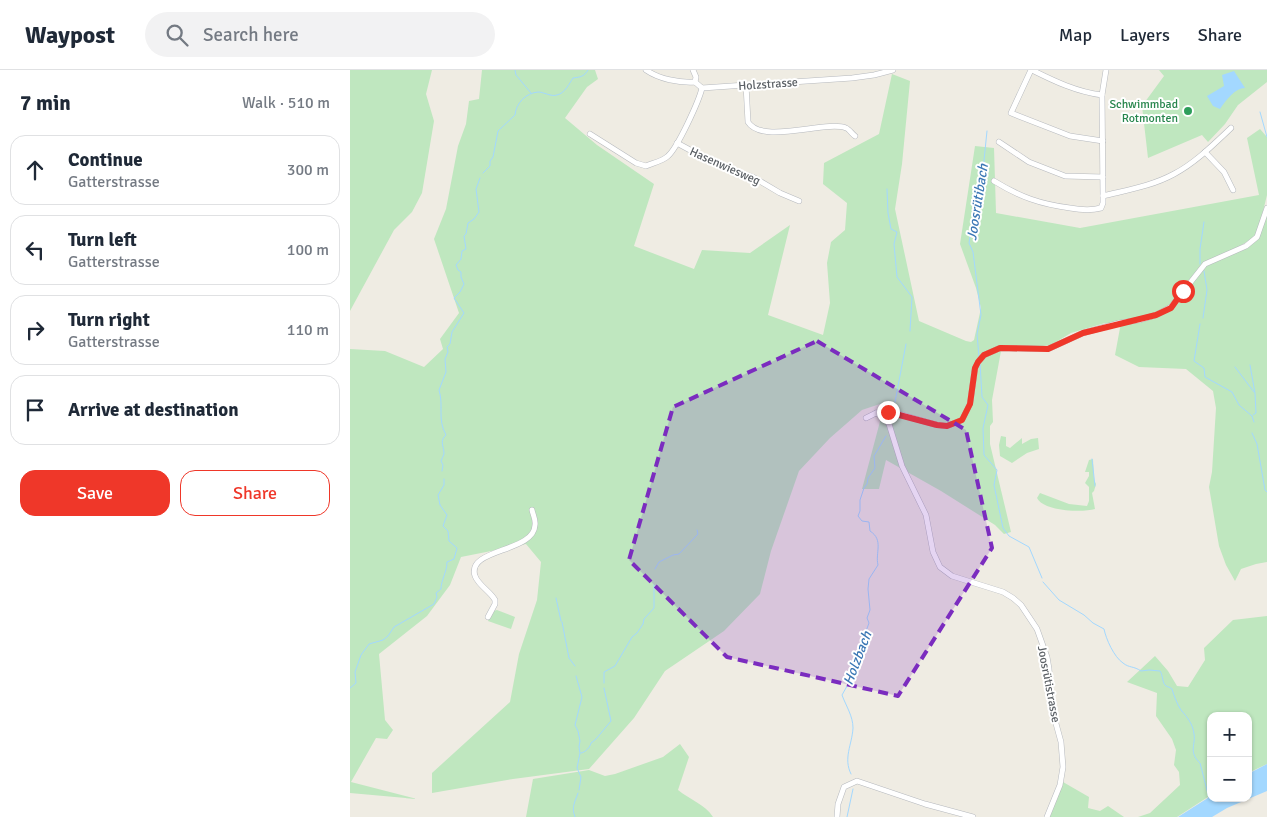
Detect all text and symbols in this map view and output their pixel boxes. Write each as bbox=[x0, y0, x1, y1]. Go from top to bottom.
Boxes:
search box bbox=[145, 12, 495, 57]
text: Waypost bbox=[25, 20, 115, 50]
icon: search bbox=[163, 21, 191, 49]
text: Search here bbox=[203, 23, 299, 47]
text: Map bbox=[1059, 24, 1092, 46]
text: Layers bbox=[1120, 24, 1170, 46]
text: Share bbox=[1198, 24, 1242, 46]
street label: Holzstrasse bbox=[738, 75, 798, 94]
text: 7 min bbox=[20, 90, 71, 116]
text: Walk · 510 m bbox=[242, 93, 330, 113]
place label: Schwimmbad Rotmonten bbox=[1109, 97, 1178, 126]
marker: Schwimmbad Rotmonten bbox=[1182, 105, 1194, 117]
street label: Hasenwiesweg bbox=[687, 144, 763, 189]
text: Continue bbox=[68, 148, 143, 172]
icon: ahead bbox=[21, 156, 49, 184]
text: 300 m bbox=[287, 160, 329, 180]
water label: Joosrütibach bbox=[963, 162, 992, 242]
text: Gatterstrasse bbox=[68, 172, 160, 192]
text: Turn left bbox=[68, 228, 137, 252]
icon: left bbox=[21, 236, 49, 264]
text: 100 m bbox=[287, 240, 329, 260]
text: Gatterstrasse bbox=[68, 252, 160, 272]
route start bbox=[1172, 280, 1195, 303]
text: Turn right bbox=[68, 308, 150, 332]
icon: right bbox=[21, 316, 49, 344]
text: 110 m bbox=[287, 320, 329, 340]
text: Gatterstrasse bbox=[68, 332, 160, 352]
icon: arrive bbox=[21, 396, 49, 424]
text: Arrive at destination bbox=[68, 398, 239, 422]
route end bbox=[877, 401, 900, 424]
button: Save bbox=[20, 470, 170, 516]
button: Share bbox=[180, 470, 330, 516]
water label: Holzbach bbox=[839, 629, 876, 687]
street label: Joosrütistrasse bbox=[1034, 644, 1063, 724]
map controls bbox=[1207, 712, 1252, 802]
button: + bbox=[1207, 712, 1252, 757]
button: − bbox=[1207, 757, 1252, 802]

